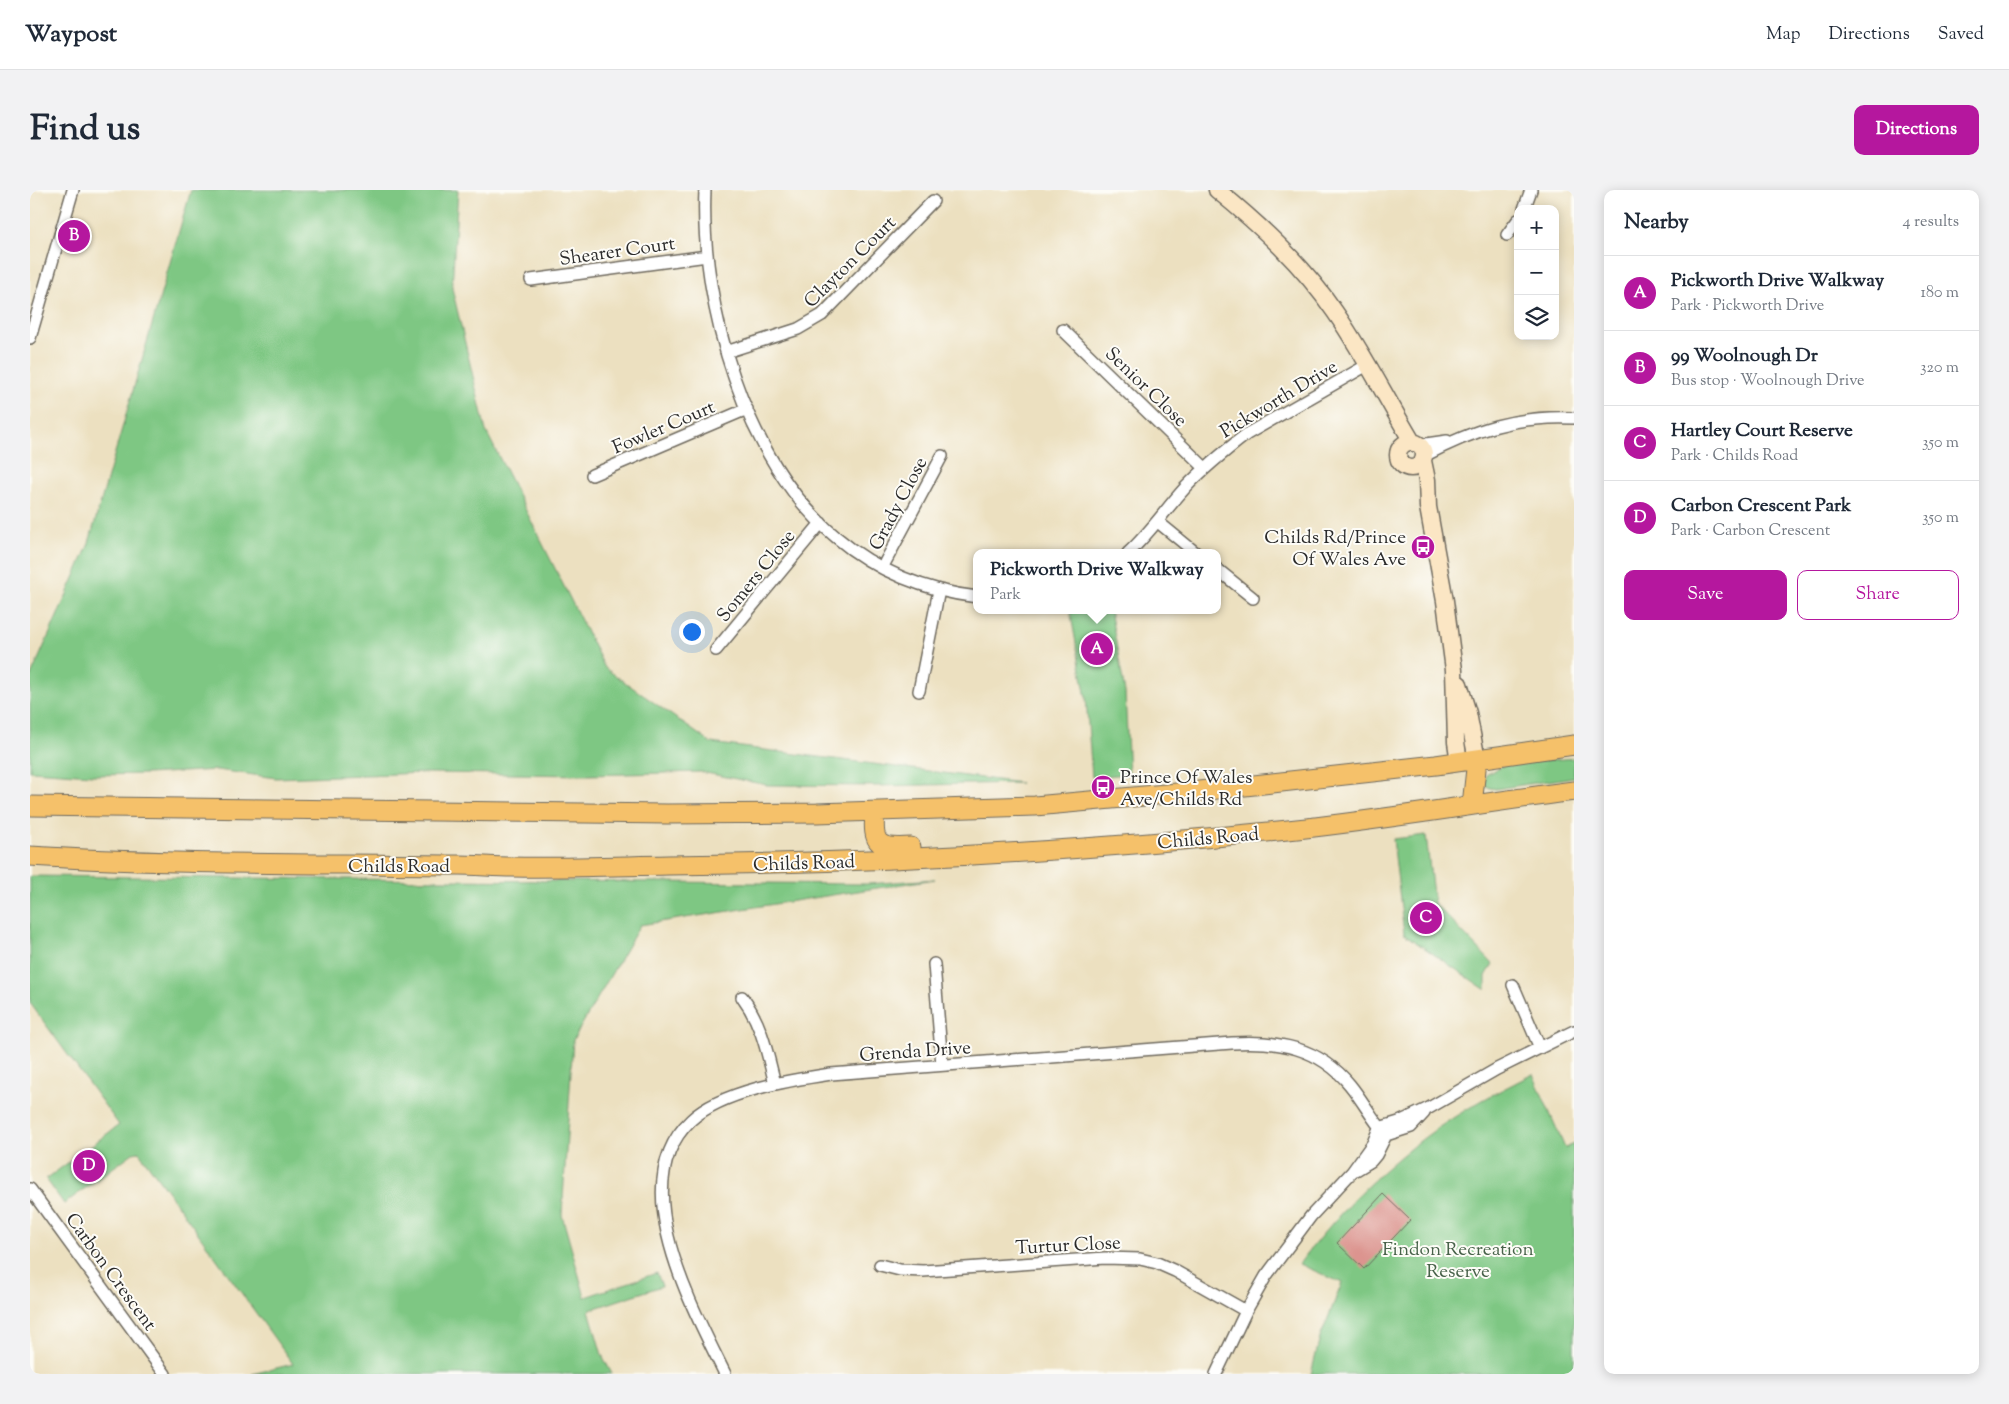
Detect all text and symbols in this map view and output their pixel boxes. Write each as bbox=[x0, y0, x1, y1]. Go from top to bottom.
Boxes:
text: Waypost bbox=[25, 18, 117, 52]
text: Map bbox=[1766, 22, 1801, 48]
text: Directions bbox=[1829, 22, 1910, 48]
text: Saved bbox=[1938, 22, 1984, 48]
text: Find us bbox=[30, 105, 140, 156]
button: Directions bbox=[1854, 105, 1979, 155]
map controls bbox=[1514, 205, 1559, 340]
button: + bbox=[1514, 205, 1559, 250]
text: Nearby bbox=[1624, 208, 1689, 238]
street label: Clayton Court bbox=[799, 210, 903, 315]
text: 4 results bbox=[1903, 211, 1959, 234]
pin: B bbox=[58, 217, 90, 255]
street label: Shearer Court bbox=[558, 231, 677, 274]
button: − bbox=[1514, 250, 1559, 295]
text: Pickworth Drive Walkway bbox=[1671, 268, 1884, 295]
text: A bbox=[1634, 282, 1647, 305]
text: 180 m bbox=[1920, 282, 1959, 305]
button: layers bbox=[1514, 295, 1559, 340]
text: Park · Pickworth Drive bbox=[1671, 295, 1824, 318]
street label: Senior Close bbox=[1098, 341, 1193, 434]
text: 99 Woolnough Dr bbox=[1671, 343, 1818, 370]
street label: Pickworth Drive bbox=[1215, 354, 1343, 446]
text: B bbox=[1635, 357, 1645, 380]
text: 320 m bbox=[1920, 357, 1959, 380]
text: Bus stop · Woolnough Drive bbox=[1671, 370, 1865, 393]
street label: Fowler Court bbox=[608, 394, 720, 462]
text: Hartley Court Reserve bbox=[1671, 418, 1853, 445]
text: C bbox=[1634, 432, 1646, 455]
text: 350 m bbox=[1922, 432, 1959, 455]
text: Park · Childs Road bbox=[1671, 445, 1798, 468]
street label: Grady Close bbox=[863, 453, 935, 556]
text: Carbon Crescent Park bbox=[1671, 493, 1851, 520]
text: D bbox=[1634, 507, 1646, 530]
text: 350 m bbox=[1922, 507, 1959, 530]
text: Park · Carbon Crescent bbox=[1671, 520, 1830, 543]
street label: Somers Close bbox=[711, 524, 803, 629]
place label: Childs Rd/Prince Of Wales Ave bbox=[1264, 525, 1406, 574]
bus stop icon: Childs Rd/Prince Of Wales Ave bbox=[1410, 534, 1436, 560]
popup bbox=[973, 549, 1221, 614]
text: Pickworth Drive Walkway bbox=[990, 557, 1204, 584]
button: Save bbox=[1624, 570, 1787, 620]
button: Share bbox=[1797, 570, 1959, 620]
text: Park bbox=[990, 584, 1021, 607]
your location bbox=[679, 619, 705, 645]
pin: A bbox=[1081, 630, 1113, 668]
place label: Prince Of Wales Ave/Childs Rd bbox=[1120, 765, 1253, 814]
bus stop icon: Prince Of Wales Ave/Childs Rd bbox=[1090, 774, 1116, 800]
street label: Childs Road bbox=[1156, 822, 1260, 857]
street label: Childs Road bbox=[753, 849, 856, 880]
street label: Childs Road bbox=[348, 854, 450, 881]
pin: C bbox=[1410, 899, 1442, 937]
street label: Grenda Drive bbox=[858, 1035, 972, 1070]
pin: D bbox=[73, 1147, 105, 1185]
street label: Carbon Crescent bbox=[58, 1208, 162, 1337]
street label: Turtur Close bbox=[1015, 1230, 1122, 1263]
park label: Findon Recreation Reserve bbox=[1382, 1237, 1534, 1286]

